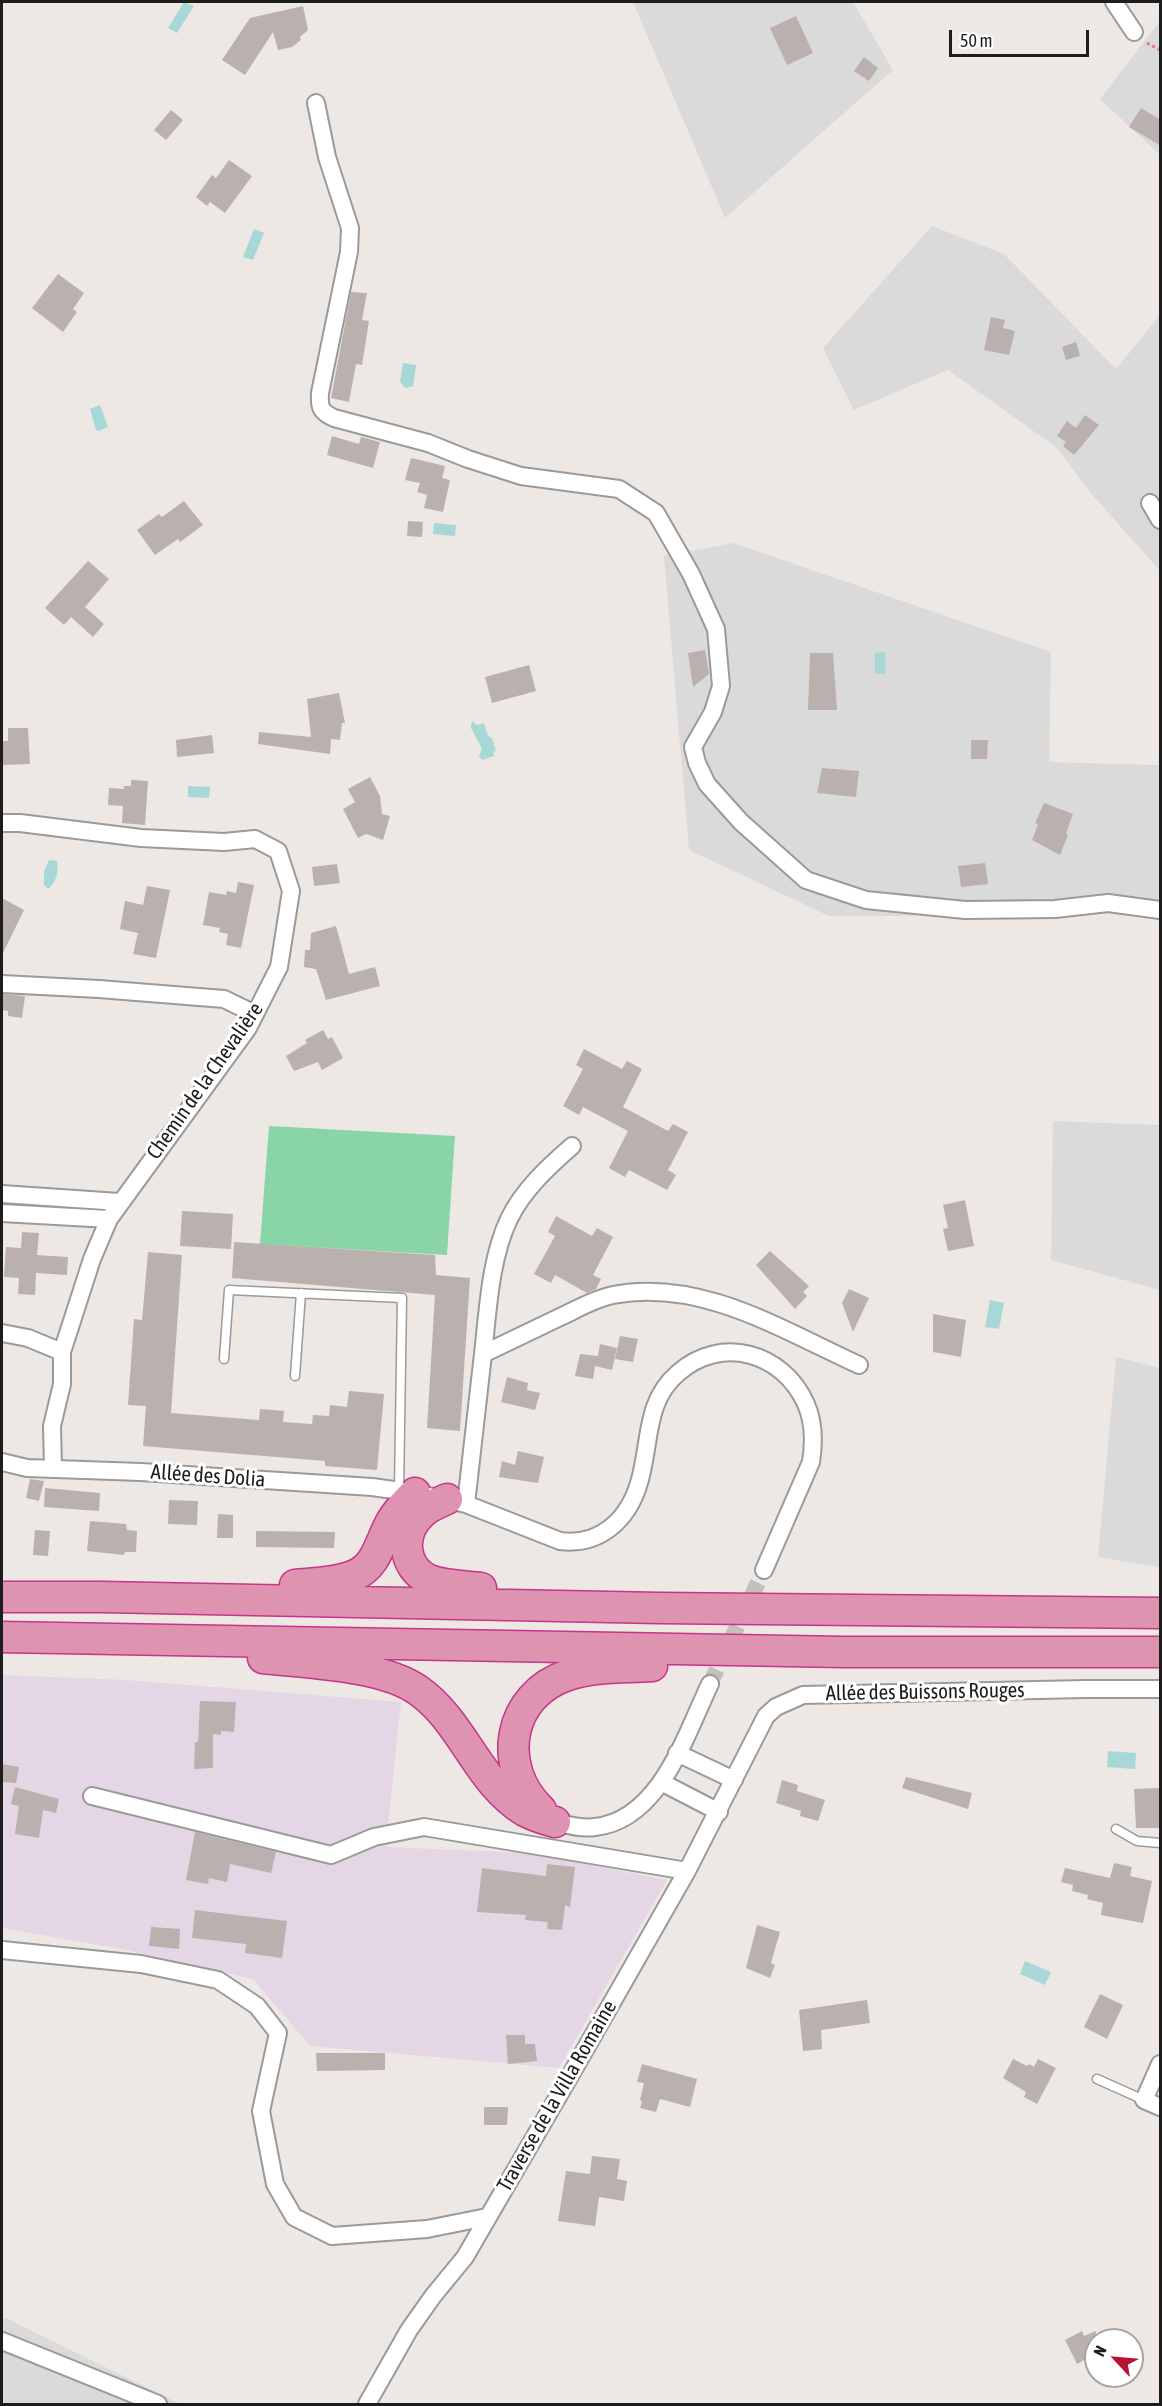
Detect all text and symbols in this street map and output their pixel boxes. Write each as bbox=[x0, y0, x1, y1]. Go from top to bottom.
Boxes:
scale bar bbox=[952, 18, 1092, 56]
text: 50 m bbox=[960, 30, 992, 51]
street label: Chemin de la Chevalière bbox=[141, 998, 269, 1164]
street label: Allée des Dolia bbox=[150, 1459, 266, 1493]
street label: Allée des Buissons Rouges bbox=[825, 1678, 1025, 1706]
street label: Traverse de la Villa Romaine bbox=[492, 1996, 622, 2196]
north arrow bbox=[1084, 2328, 1144, 2388]
text: N bbox=[1089, 2343, 1110, 2359]

